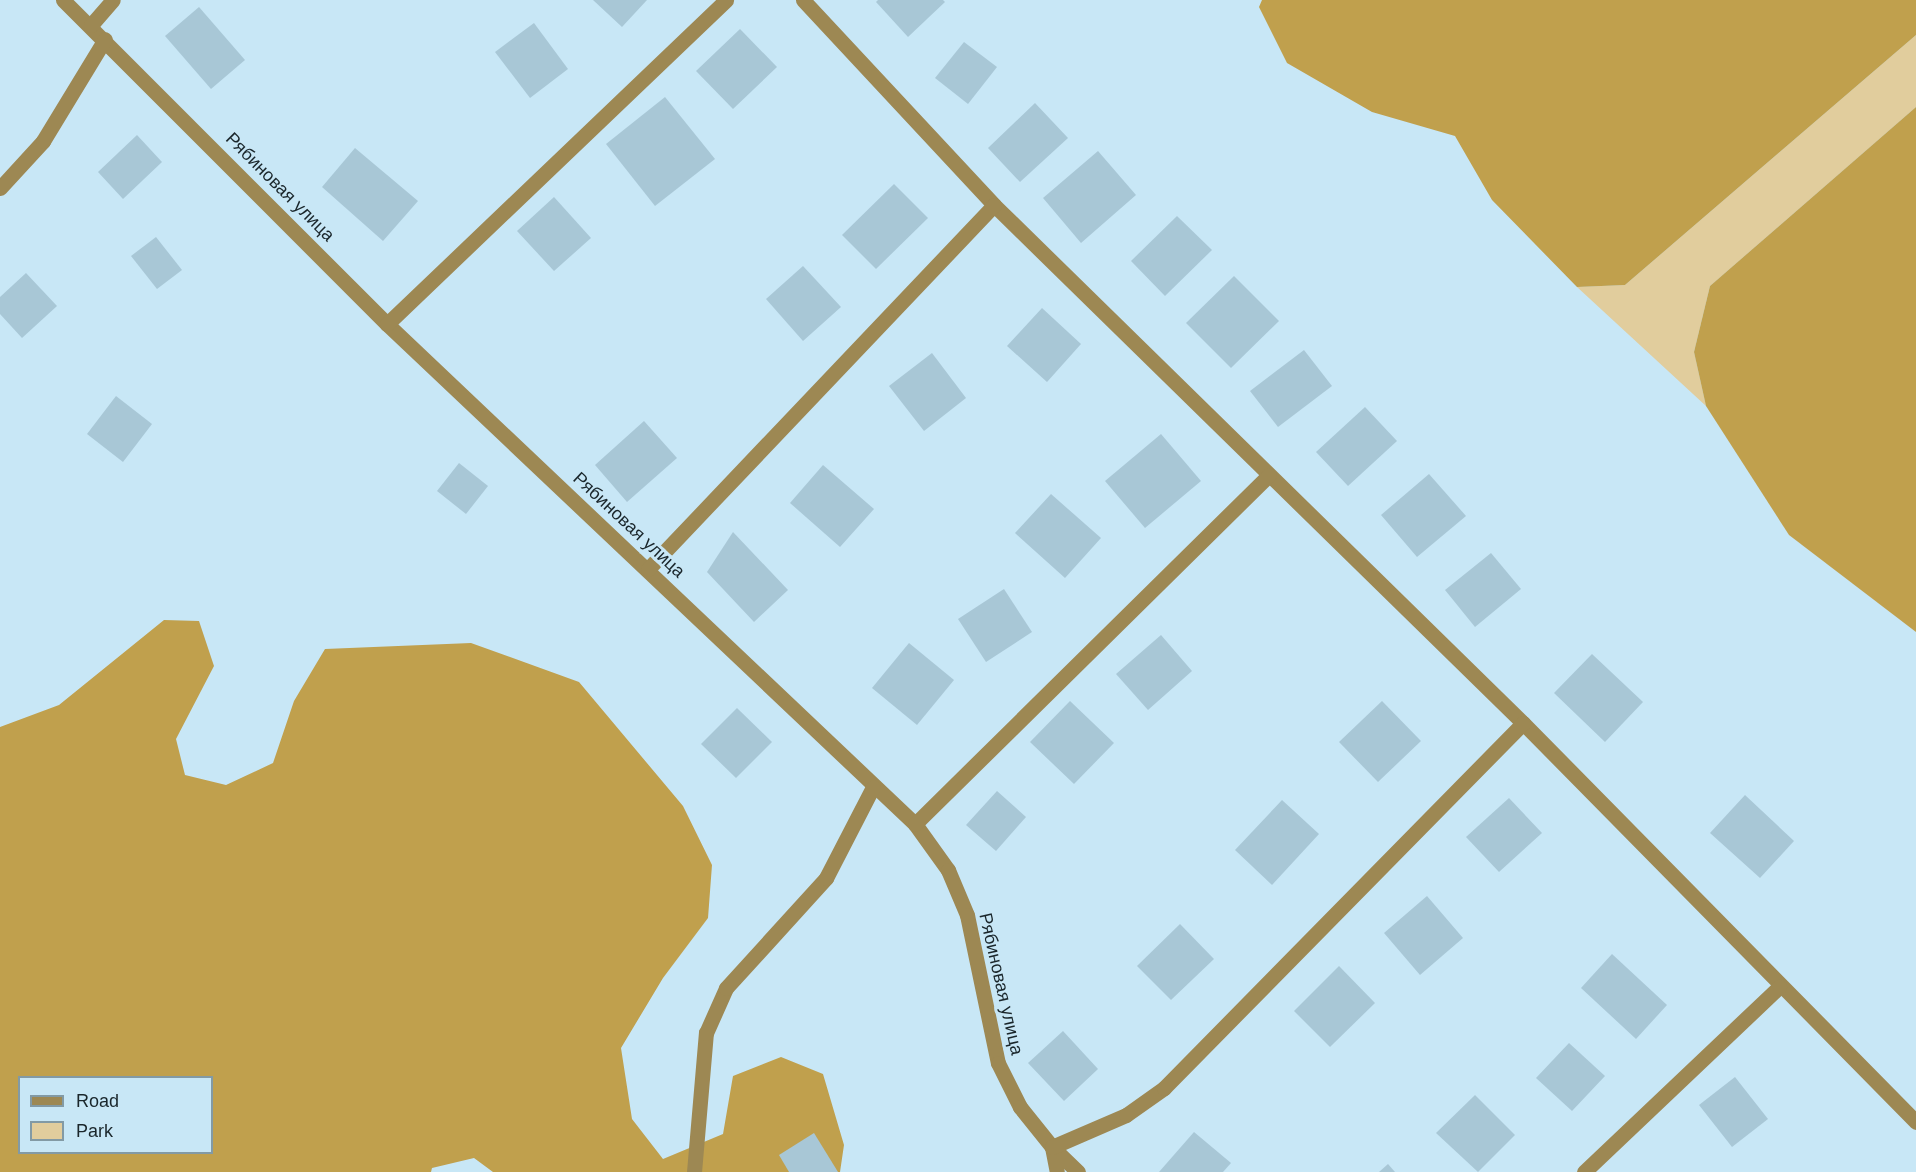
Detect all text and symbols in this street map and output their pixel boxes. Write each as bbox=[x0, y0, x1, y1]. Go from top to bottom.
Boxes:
street label: Рябиновая улица bbox=[221, 128, 339, 246]
street label: Рябиновая улица bbox=[569, 468, 689, 582]
street label: Рябиновая улица bbox=[974, 911, 1028, 1057]
legend bbox=[18, 1076, 213, 1154]
text: Road bbox=[76, 1091, 119, 1111]
text: Park bbox=[76, 1121, 113, 1141]

